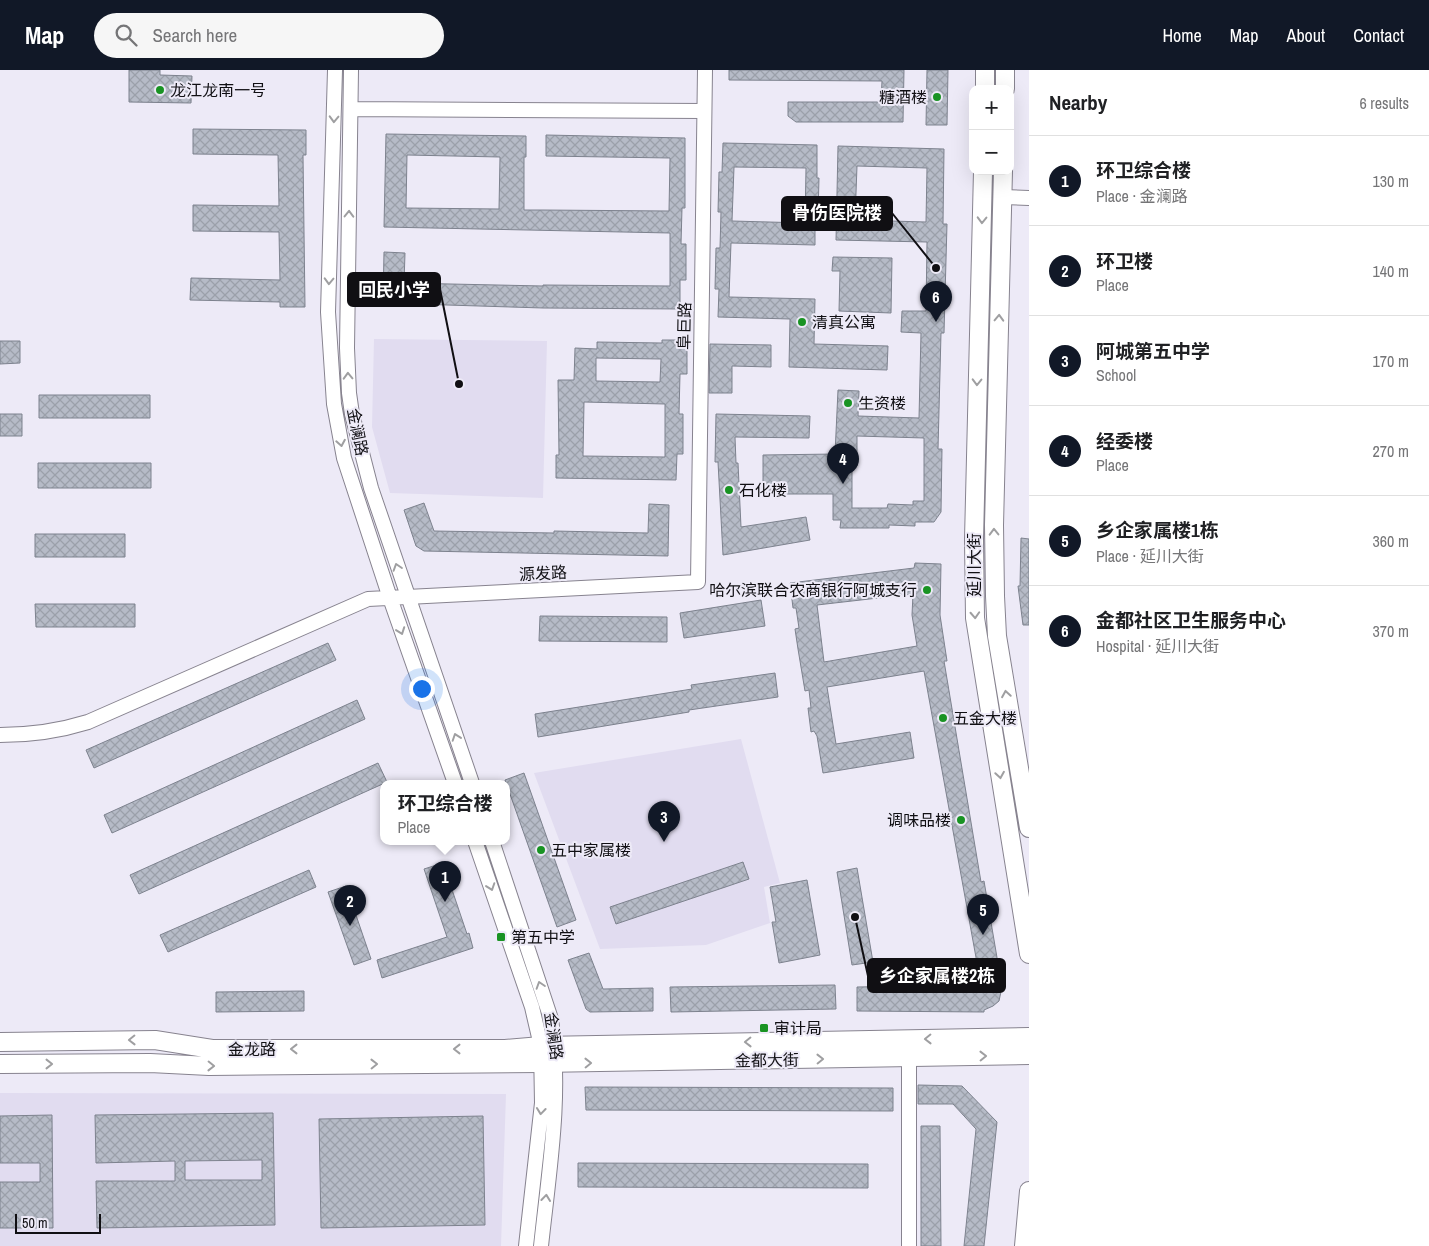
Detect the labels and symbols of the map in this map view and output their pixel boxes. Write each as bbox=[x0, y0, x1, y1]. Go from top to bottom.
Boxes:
place label: 龙江龙南一号 bbox=[170, 79, 266, 101]
marker: 龙江龙南一号 bbox=[154, 84, 166, 96]
place label: 糖酒楼 bbox=[879, 86, 927, 108]
marker: 糖酒楼 bbox=[931, 91, 943, 103]
one-way arrow bbox=[329, 115, 339, 123]
callout: 骨伤医院楼 bbox=[782, 197, 892, 230]
text: 骨伤医院楼 bbox=[792, 200, 882, 225]
one-way arrow bbox=[344, 210, 354, 218]
one-way arrow bbox=[976, 216, 987, 224]
callout: 回民小学 bbox=[348, 273, 440, 306]
one-way arrow bbox=[324, 277, 335, 285]
text: 回民小学 bbox=[358, 277, 430, 302]
pin: 6 bbox=[920, 281, 952, 322]
street label: 阜巨路 bbox=[673, 302, 695, 350]
place label: 清真公寓 bbox=[812, 311, 876, 333]
one-way arrow bbox=[994, 313, 1004, 321]
marker: 清真公寓 bbox=[796, 316, 808, 328]
one-way arrow bbox=[343, 372, 354, 380]
one-way arrow bbox=[972, 379, 983, 387]
place label: 生资楼 bbox=[858, 392, 906, 414]
marker: 生资楼 bbox=[842, 397, 854, 409]
street label: 金澜路 bbox=[343, 406, 373, 458]
one-way arrow bbox=[336, 438, 346, 447]
pin: 4 bbox=[827, 443, 859, 484]
place label: 石化楼 bbox=[739, 479, 787, 501]
marker: 石化楼 bbox=[723, 484, 735, 496]
one-way arrow bbox=[989, 528, 999, 536]
street label: 延川大街 bbox=[963, 533, 985, 597]
street label: 源发路 bbox=[518, 561, 568, 585]
one-way arrow bbox=[393, 563, 403, 572]
place label: 哈尔滨联合农商银行阿城支行 bbox=[709, 579, 917, 601]
marker: 哈尔滨联合农商银行阿城支行 bbox=[921, 584, 933, 596]
one-way arrow bbox=[970, 611, 981, 619]
one-way arrow bbox=[396, 626, 406, 635]
your location bbox=[409, 676, 435, 702]
one-way arrow bbox=[1002, 690, 1012, 698]
place label: 五金大楼 bbox=[953, 707, 1017, 729]
marker: 五金大楼 bbox=[937, 712, 949, 724]
one-way arrow bbox=[452, 733, 462, 742]
one-way arrow bbox=[995, 771, 1005, 780]
pin: 3 bbox=[648, 801, 680, 842]
place label: 调味品楼 bbox=[887, 809, 951, 831]
marker: 调味品楼 bbox=[955, 814, 967, 826]
place label: 五中家属楼 bbox=[551, 839, 631, 861]
marker: 五中家属楼 bbox=[535, 844, 547, 856]
pin: 1 bbox=[429, 861, 461, 902]
one-way arrow bbox=[485, 882, 495, 891]
pin: 2 bbox=[334, 885, 366, 926]
pin: 5 bbox=[967, 894, 999, 935]
place label: 第五中学 bbox=[511, 926, 575, 948]
marker: 第五中学 bbox=[495, 931, 507, 943]
callout: 乡企家属楼2栋 bbox=[868, 959, 1005, 992]
text: 乡企家属楼2栋 bbox=[879, 963, 995, 988]
one-way arrow bbox=[536, 981, 546, 990]
street label: 金澜路 bbox=[540, 1011, 568, 1061]
place label: 审计局 bbox=[774, 1017, 822, 1039]
marker: 审计局 bbox=[758, 1022, 770, 1034]
one-way arrow bbox=[924, 1033, 932, 1044]
one-way arrow bbox=[128, 1035, 136, 1045]
one-way arrow bbox=[744, 1037, 752, 1047]
street label: 金龙路 bbox=[228, 1038, 276, 1060]
one-way arrow bbox=[290, 1044, 298, 1054]
one-way arrow bbox=[452, 1044, 460, 1054]
street label: 金都大街 bbox=[735, 1048, 799, 1072]
one-way arrow bbox=[980, 1051, 987, 1061]
one-way arrow bbox=[817, 1054, 825, 1064]
one-way arrow bbox=[584, 1057, 592, 1068]
one-way arrow bbox=[45, 1059, 53, 1069]
one-way arrow bbox=[370, 1059, 378, 1069]
one-way arrow bbox=[207, 1060, 215, 1071]
one-way arrow bbox=[536, 1108, 547, 1116]
one-way arrow bbox=[540, 1193, 551, 1201]
scale bar bbox=[15, 1211, 101, 1234]

